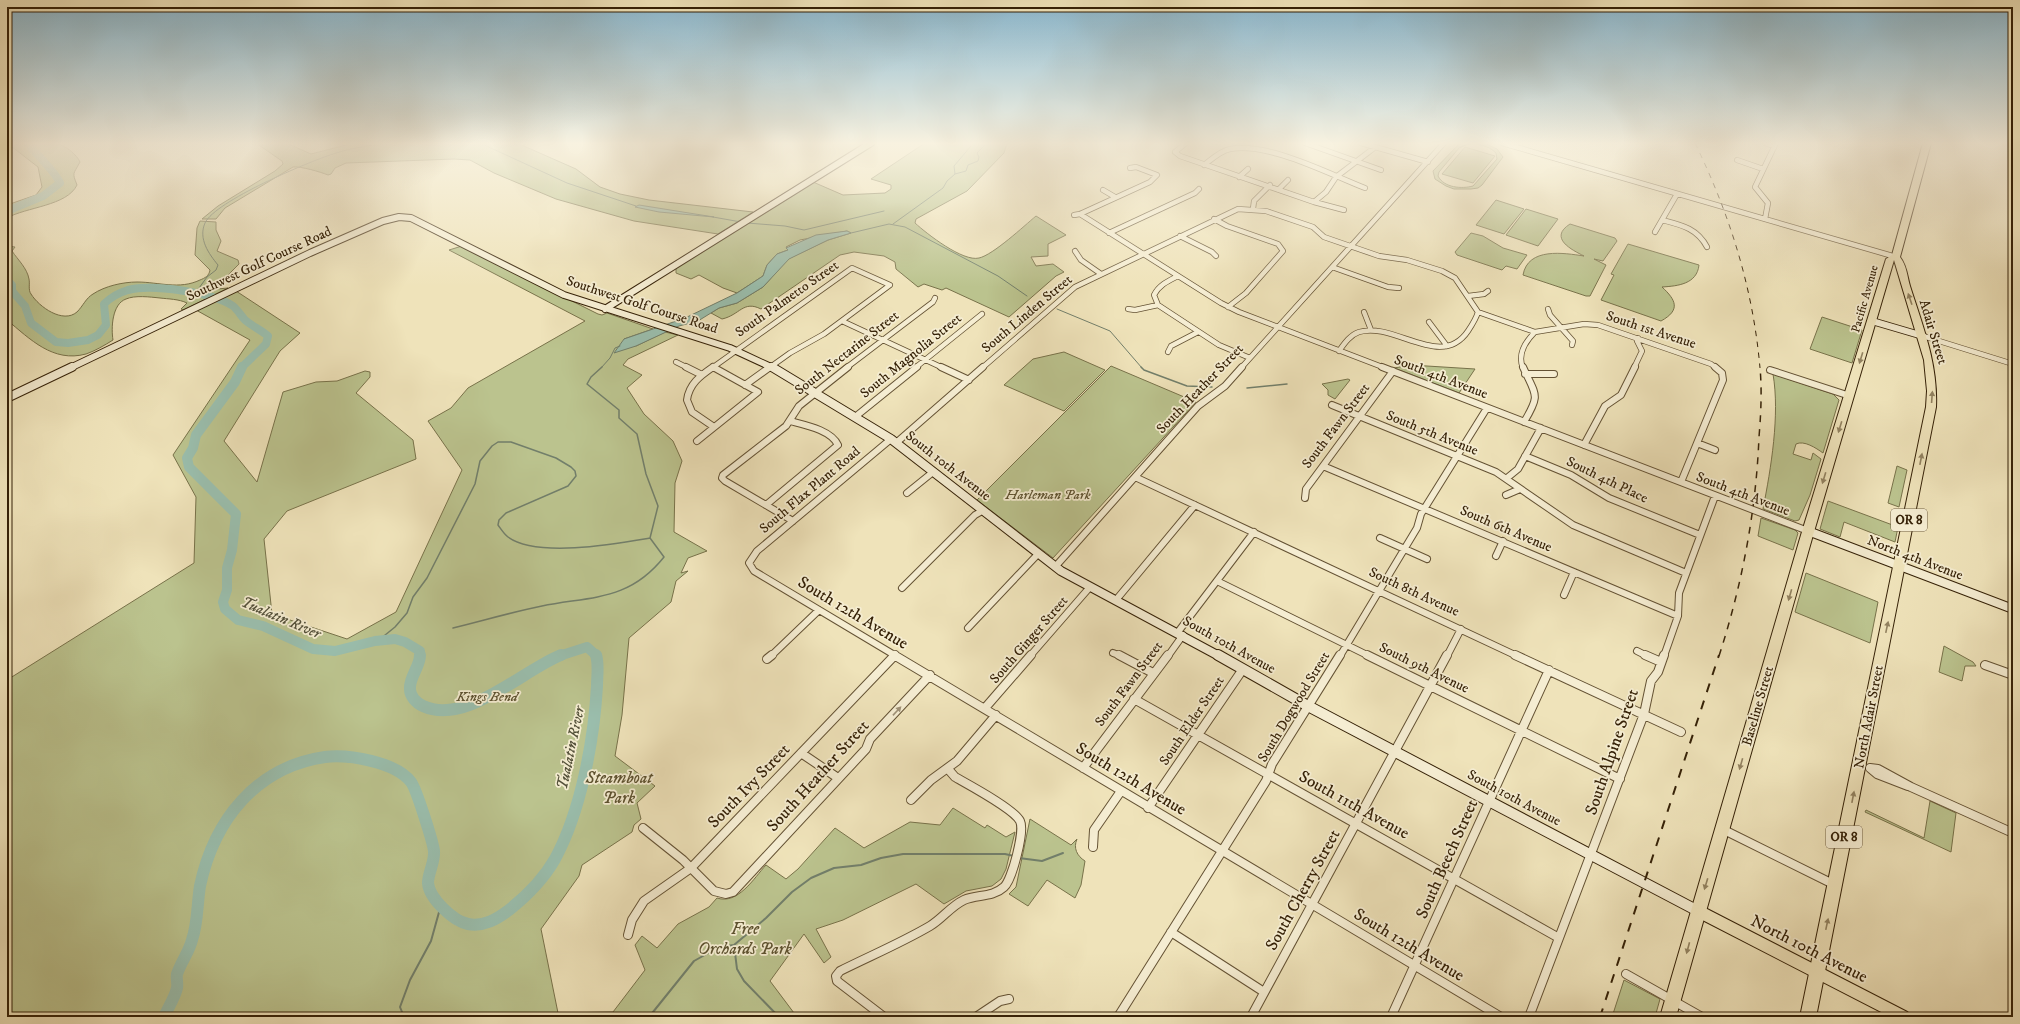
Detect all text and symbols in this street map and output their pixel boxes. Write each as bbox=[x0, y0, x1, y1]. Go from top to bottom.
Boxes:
street label: Southwest Golf Course Road bbox=[183, 222, 335, 306]
street label: South Palmetto Street bbox=[732, 256, 843, 341]
street label: Pacific Avenue bbox=[1848, 264, 1882, 334]
street label: South Linden Street bbox=[978, 270, 1076, 357]
street label: Southwest Golf Course Road bbox=[564, 272, 720, 338]
one-way arrow bbox=[1906, 293, 1912, 305]
street label: Adair Street bbox=[1915, 297, 1952, 367]
street label: South Nectarine Street bbox=[791, 306, 903, 399]
street label: South 1st Avenue bbox=[1604, 307, 1698, 353]
street label: South Magnolia Street bbox=[857, 309, 966, 402]
street label: South Heather Street bbox=[1153, 340, 1248, 438]
street label: South 4th Avenue bbox=[1392, 351, 1491, 403]
one-way arrow bbox=[1858, 352, 1864, 364]
street label: South Fawn Street bbox=[1298, 379, 1374, 472]
one-way arrow bbox=[1928, 391, 1935, 403]
street label: South 5th Avenue bbox=[1383, 406, 1481, 460]
one-way arrow bbox=[1837, 422, 1843, 434]
street label: South 10th Avenue bbox=[902, 427, 995, 505]
street label: South Flax Plant Road bbox=[756, 443, 864, 537]
street label: South 4th Place bbox=[1563, 452, 1651, 508]
one-way arrow bbox=[1919, 453, 1925, 465]
street label: South 4th Avenue bbox=[1694, 468, 1793, 520]
one-way arrow bbox=[1821, 472, 1827, 484]
park label: Harleman Park bbox=[1004, 486, 1091, 504]
street label: South 6th Avenue bbox=[1457, 502, 1555, 557]
road number: OR 8 bbox=[1891, 509, 1927, 531]
street label: North 4th Avenue bbox=[1865, 531, 1966, 585]
street label: South 8th Avenue bbox=[1366, 563, 1462, 621]
street label: South 12th Avenue bbox=[794, 571, 912, 655]
one-way arrow bbox=[1787, 589, 1793, 601]
street label: South Ginger Street bbox=[986, 592, 1072, 688]
water label: Tualatin River bbox=[238, 593, 325, 644]
street label: South 10th Avenue bbox=[1179, 612, 1279, 678]
one-way arrow bbox=[1884, 621, 1890, 633]
street label: South Fawn Street bbox=[1091, 637, 1167, 730]
street label: South 9th Avenue bbox=[1376, 638, 1472, 698]
street label: South Dogwood Street bbox=[1254, 648, 1334, 766]
street label: Baseline Street bbox=[1738, 663, 1778, 748]
street label: North Adair Street bbox=[1850, 663, 1888, 770]
street label: South Elder Street bbox=[1155, 672, 1229, 769]
street label: South Alpine Street bbox=[1580, 686, 1644, 818]
park label: Kings Bend bbox=[455, 688, 520, 706]
water label: Tualatin River bbox=[553, 703, 589, 791]
one-way arrow bbox=[892, 706, 901, 715]
street label: South Heather Street bbox=[762, 715, 874, 837]
street label: South 12th Avenue bbox=[1072, 737, 1190, 821]
street label: South Ivy Street bbox=[703, 739, 795, 833]
one-way arrow bbox=[1738, 759, 1744, 771]
street label: South 11th Avenue bbox=[1295, 766, 1413, 844]
street label: South 10th Avenue bbox=[1464, 766, 1564, 830]
park label: Steamboat Park bbox=[585, 767, 654, 809]
one-way arrow bbox=[1850, 790, 1856, 803]
street label: South Beech Street bbox=[1411, 795, 1483, 922]
street label: South Cherry Street bbox=[1261, 825, 1346, 954]
road number: OR 8 bbox=[1826, 826, 1862, 848]
one-way arrow bbox=[1703, 878, 1709, 890]
street label: South 12th Avenue bbox=[1350, 903, 1468, 987]
street label: North 10th Avenue bbox=[1747, 910, 1871, 988]
park label: Free Orchards Park bbox=[698, 918, 793, 960]
one-way arrow bbox=[1824, 918, 1830, 930]
one-way arrow bbox=[1684, 942, 1690, 954]

